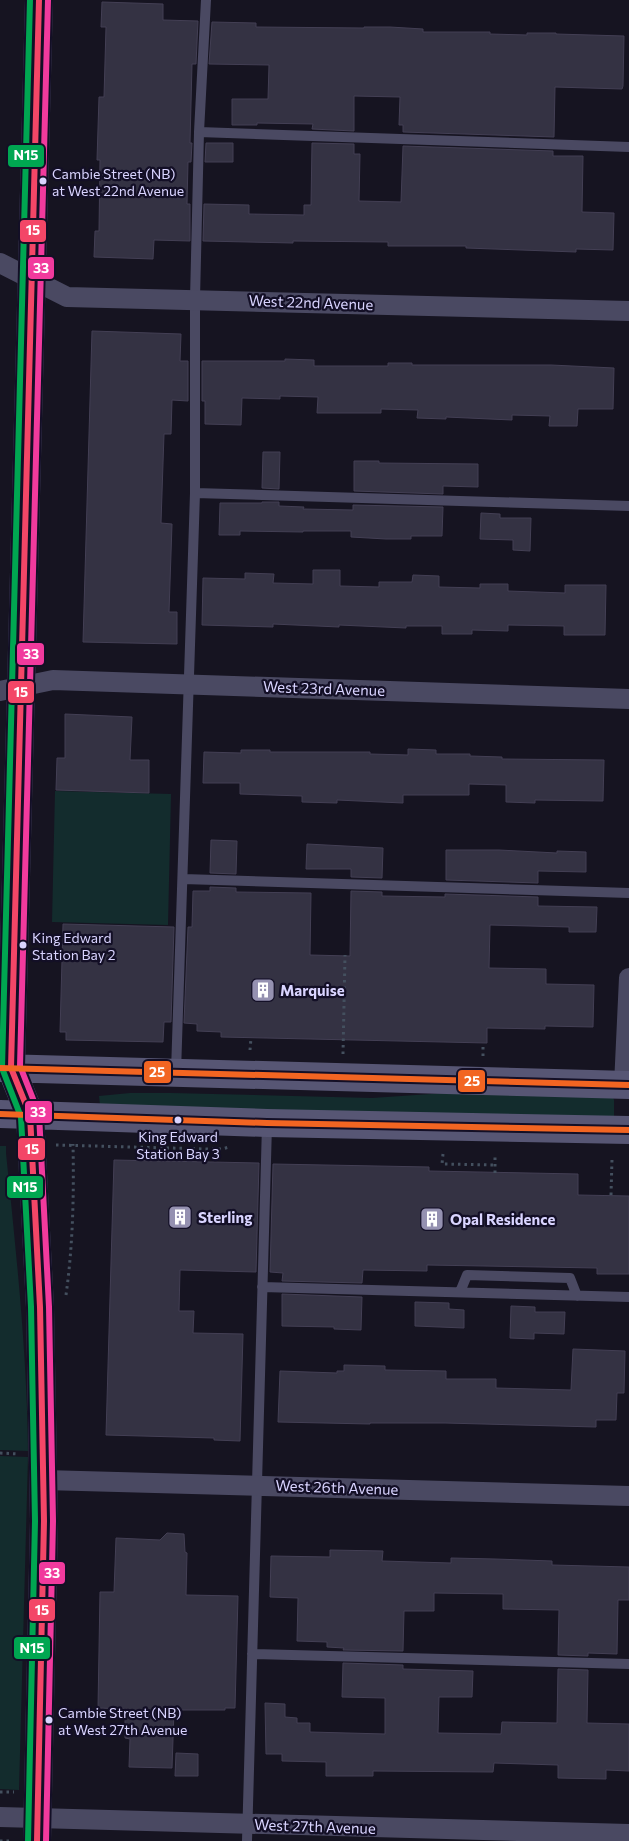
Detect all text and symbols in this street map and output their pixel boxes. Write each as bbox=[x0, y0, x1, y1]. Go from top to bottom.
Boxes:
line badge: N15 bbox=[7, 144, 45, 168]
text: N15 bbox=[14, 146, 39, 163]
place label: Cambie Street (NB) at West 22nd Avenue bbox=[52, 165, 184, 199]
marker: Cambie Street (NB) at West 22nd Avenue bbox=[38, 176, 48, 186]
line badge: 15 bbox=[19, 219, 47, 243]
text: 15 bbox=[26, 221, 40, 238]
line badge: 33 bbox=[27, 256, 55, 280]
text: 33 bbox=[33, 259, 49, 276]
street label: West 22nd Avenue bbox=[248, 291, 374, 313]
line badge: 33 bbox=[16, 642, 45, 666]
text: 33 bbox=[23, 645, 39, 662]
street label: West 23rd Avenue bbox=[263, 677, 385, 699]
line badge: 15 bbox=[7, 680, 35, 704]
text: 15 bbox=[14, 683, 28, 700]
place label: King Edward Station Bay 2 bbox=[32, 929, 116, 963]
marker: King Edward Station Bay 2 bbox=[18, 940, 28, 950]
building icon: Marquise bbox=[250, 977, 276, 1003]
place label: Marquise bbox=[280, 981, 345, 999]
line badge: 25 bbox=[143, 1060, 172, 1084]
text: 25 bbox=[149, 1063, 165, 1080]
line badge: 25 bbox=[457, 1069, 486, 1093]
text: 25 bbox=[464, 1072, 480, 1089]
line badge: 33 bbox=[24, 1100, 53, 1124]
text: 33 bbox=[30, 1103, 46, 1120]
marker: King Edward Station Bay 3 bbox=[173, 1115, 183, 1125]
place label: King Edward Station Bay 3 bbox=[136, 1128, 220, 1162]
line badge: 15 bbox=[17, 1137, 46, 1161]
text: 15 bbox=[25, 1140, 39, 1157]
line badge: N15 bbox=[6, 1175, 44, 1199]
text: N15 bbox=[13, 1178, 38, 1195]
building icon: Sterling bbox=[167, 1204, 193, 1230]
building icon: Opal Residence bbox=[419, 1206, 445, 1232]
place label: Sterling bbox=[198, 1208, 252, 1226]
place label: Opal Residence bbox=[450, 1210, 555, 1228]
street label: West 26th Avenue bbox=[275, 1476, 399, 1498]
line badge: 33 bbox=[38, 1561, 66, 1585]
text: 33 bbox=[44, 1564, 60, 1581]
line badge: 15 bbox=[28, 1598, 56, 1622]
text: 15 bbox=[35, 1601, 49, 1618]
line badge: N15 bbox=[13, 1636, 51, 1660]
text: N15 bbox=[20, 1639, 45, 1656]
place label: Cambie Street (NB) at West 27th Avenue bbox=[58, 1704, 187, 1738]
marker: Cambie Street (NB) at West 27th Avenue bbox=[44, 1715, 54, 1725]
street label: West 27th Avenue bbox=[254, 1815, 376, 1837]

